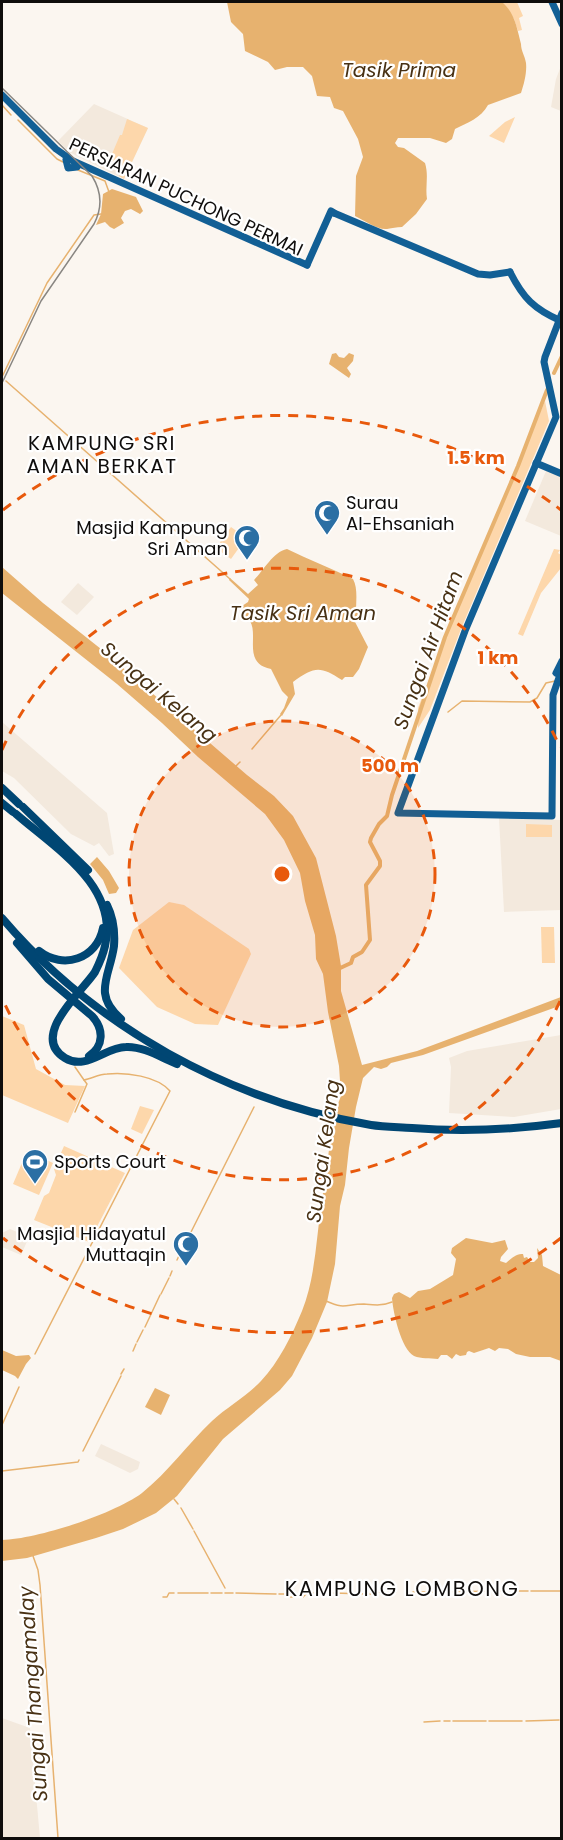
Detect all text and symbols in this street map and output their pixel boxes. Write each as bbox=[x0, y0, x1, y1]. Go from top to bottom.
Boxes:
water label: Tasik Prima bbox=[342, 56, 456, 84]
street label: PERSIARAN PUCHONG PERMAI bbox=[65, 131, 307, 262]
district label: KAMPUNG SRI AMAN BERKAT bbox=[26, 429, 178, 480]
text: 1.5 km bbox=[447, 445, 505, 470]
place label: Surau Al-Ehsaniah bbox=[346, 490, 454, 536]
mosque icon: Surau Al-Ehsaniah bbox=[312, 498, 342, 536]
place label: Masjid Kampung Sri Aman bbox=[76, 515, 228, 561]
mosque icon: Masjid Kampung Sri Aman bbox=[232, 523, 262, 561]
water label: Sungai Air Hitam bbox=[386, 567, 470, 733]
water label: Tasik Sri Aman bbox=[230, 599, 376, 627]
water label: Sungai Kelang bbox=[95, 635, 223, 749]
text: 1 km bbox=[478, 645, 518, 670]
text: 500 m bbox=[361, 753, 419, 778]
centre of rings bbox=[272, 864, 292, 884]
water label: Sungai Kelang bbox=[299, 1078, 347, 1224]
sports icon: Sports Court bbox=[20, 1147, 50, 1185]
place label: Sports Court bbox=[54, 1149, 166, 1174]
place label: Masjid Hidayatul Muttaqin bbox=[17, 1221, 166, 1267]
mosque icon: Masjid Hidayatul Muttaqin bbox=[171, 1229, 201, 1267]
district label: KAMPUNG LOMBONG bbox=[285, 1574, 519, 1603]
water label: Sungai Thangamalay bbox=[11, 1585, 54, 1803]

